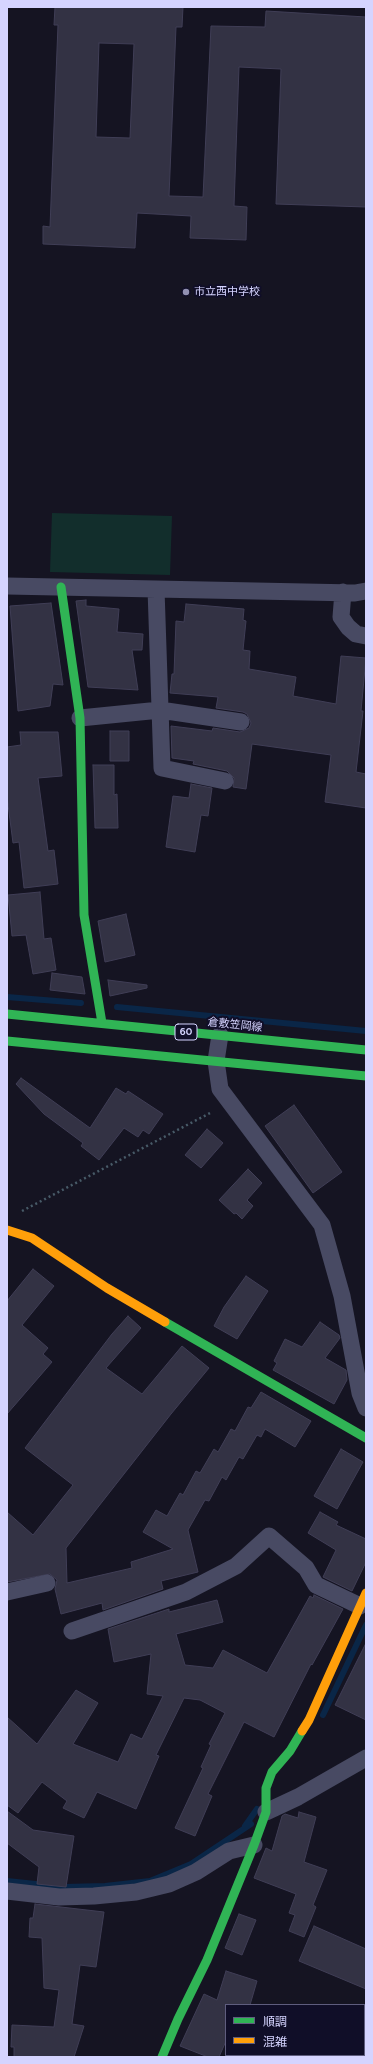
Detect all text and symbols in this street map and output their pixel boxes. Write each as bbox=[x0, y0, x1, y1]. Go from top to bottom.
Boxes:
place label: 市立西中学校 bbox=[194, 285, 260, 299]
marker: 市立西中学校 bbox=[181, 287, 191, 297]
street label: 倉敷笠岡線 bbox=[207, 1016, 263, 1034]
road number: 60 bbox=[175, 1024, 197, 1040]
legend bbox=[225, 2004, 365, 2056]
text: 順調 bbox=[263, 2015, 287, 2029]
text: 混雑 bbox=[263, 2035, 287, 2049]

